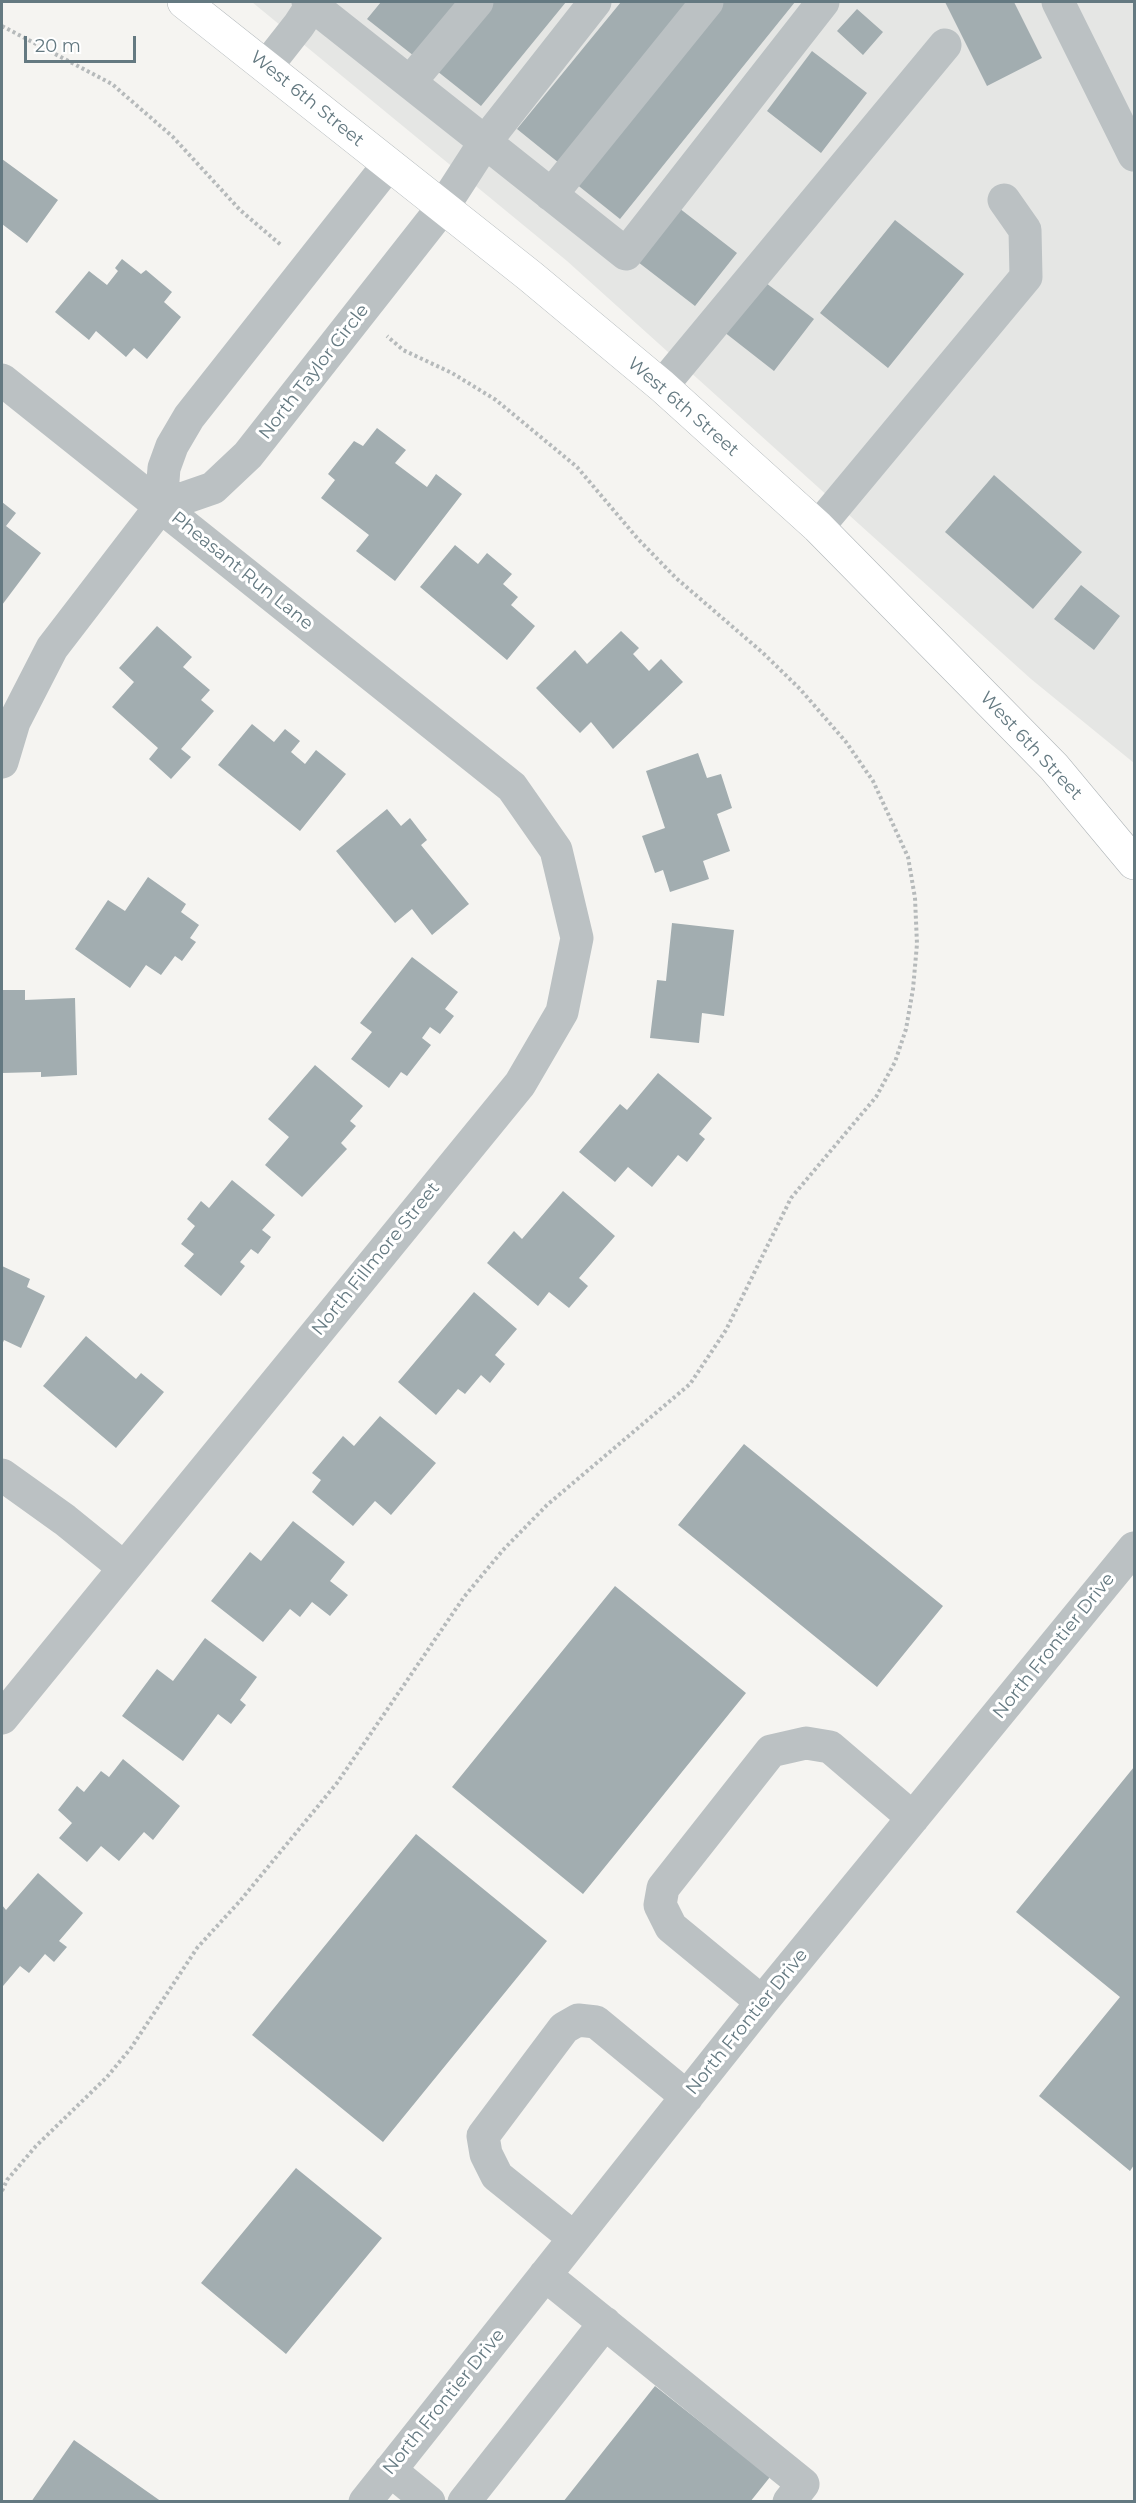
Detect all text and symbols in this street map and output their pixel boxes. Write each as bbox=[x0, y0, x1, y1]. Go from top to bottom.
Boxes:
scale bar bbox=[27, 24, 140, 62]
text: 20 m bbox=[35, 35, 81, 57]
street label: West 6th Street bbox=[246, 46, 368, 152]
street label: North Taylor Circle bbox=[254, 300, 374, 444]
street label: West 6th Street bbox=[623, 353, 743, 461]
street label: Pheasant Run Lane bbox=[167, 507, 317, 635]
street label: West 6th Street bbox=[975, 687, 1087, 805]
street label: North Fillmore Street bbox=[308, 1178, 444, 1340]
street label: North Frontier Drive bbox=[989, 1569, 1119, 1723]
street label: North Frontier Drive bbox=[682, 1945, 812, 2099]
street label: North Frontier Drive bbox=[379, 2325, 509, 2479]

